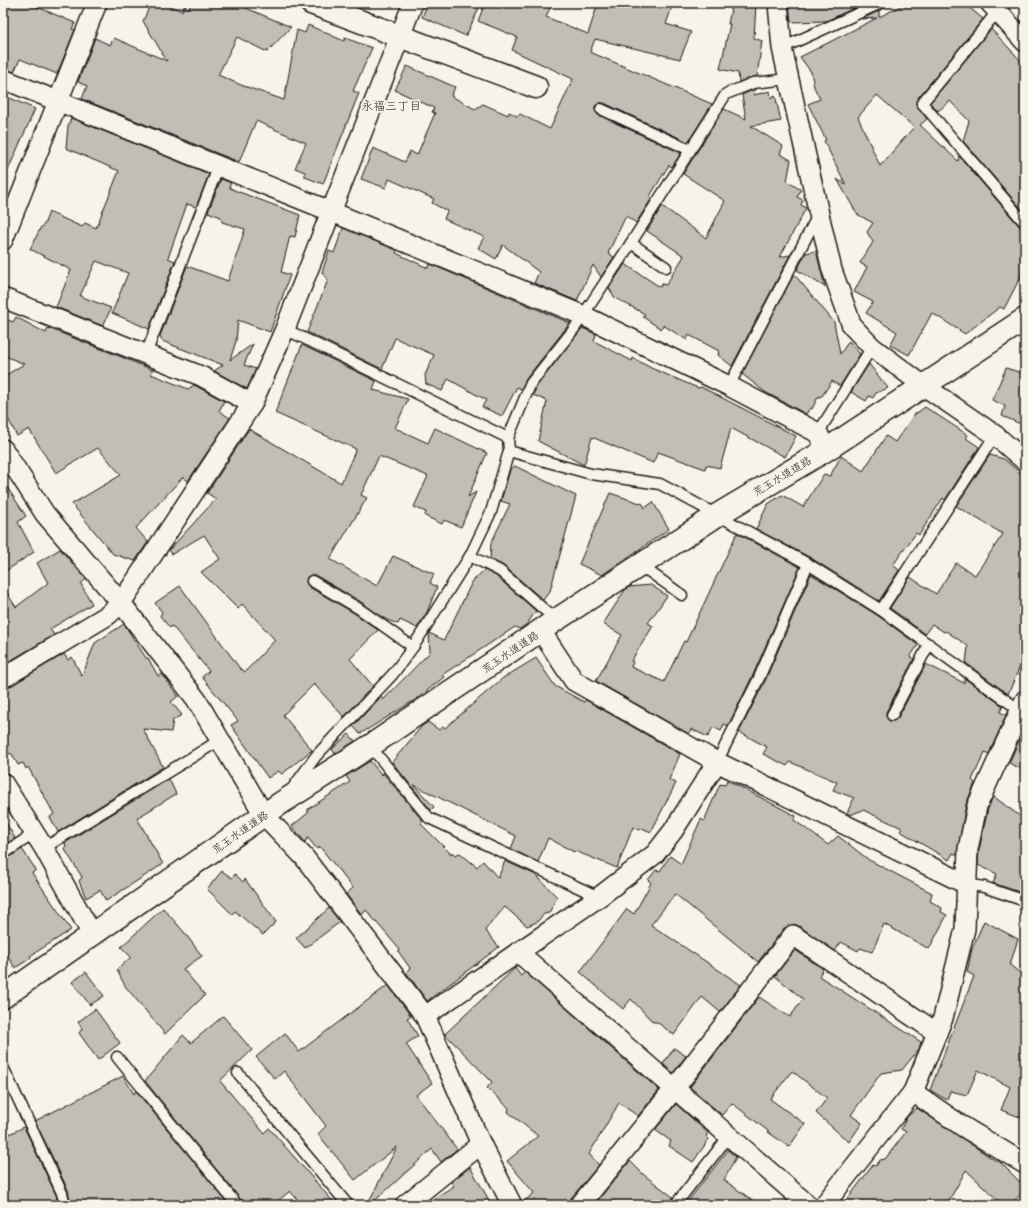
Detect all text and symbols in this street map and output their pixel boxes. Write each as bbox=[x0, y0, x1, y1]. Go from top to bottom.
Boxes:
district label: 永福三丁目 bbox=[361, 98, 421, 114]
street label: 荒玉水道道路 bbox=[750, 453, 814, 500]
street label: 荒玉水道道路 bbox=[479, 628, 542, 677]
street label: 荒玉水道道路 bbox=[209, 807, 272, 857]

